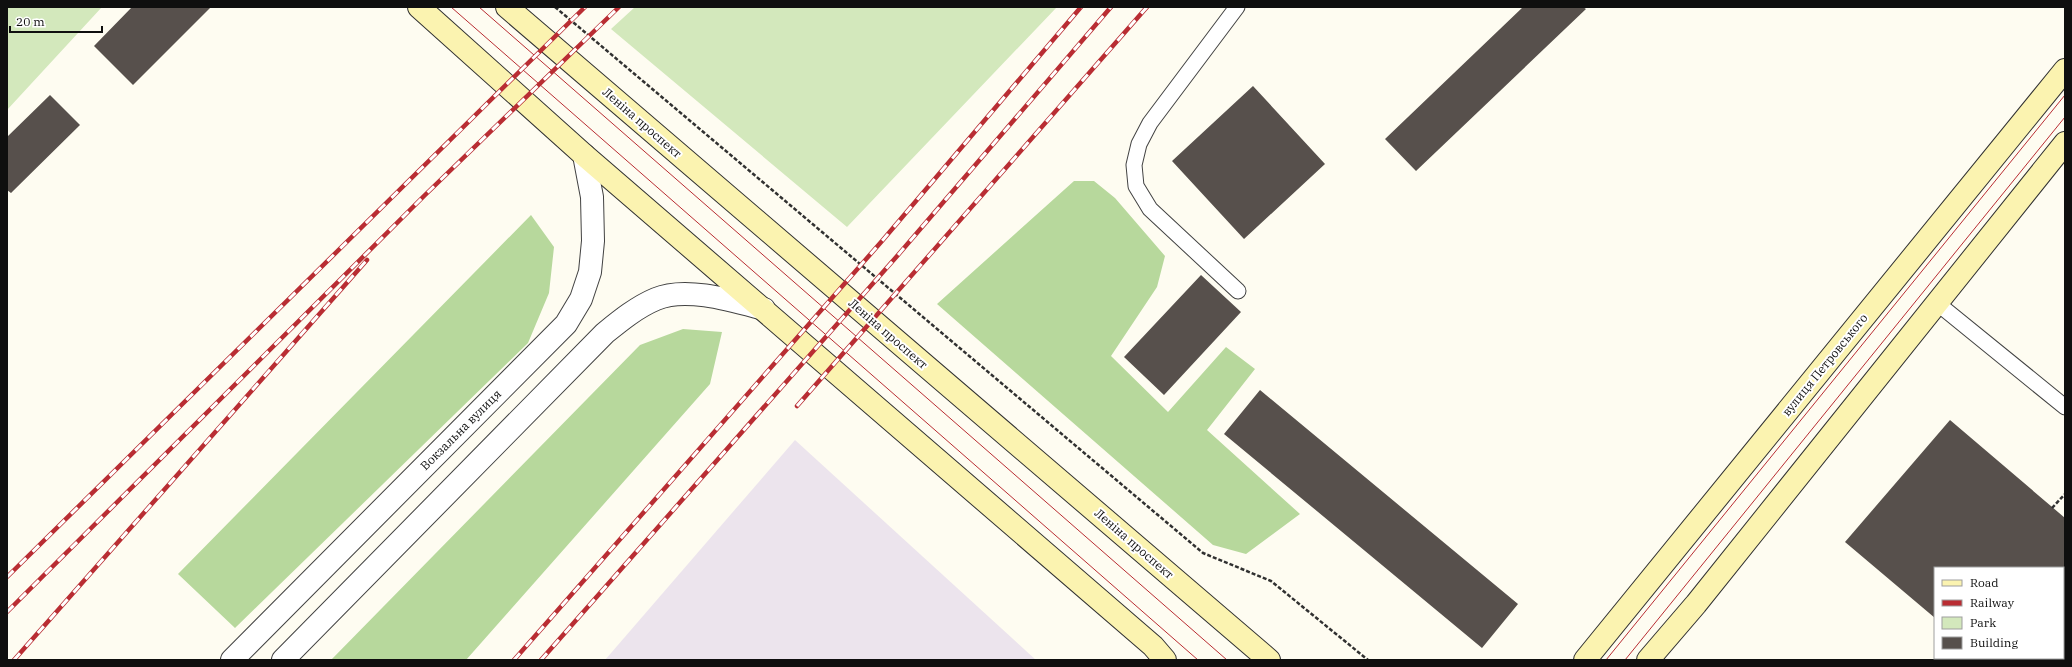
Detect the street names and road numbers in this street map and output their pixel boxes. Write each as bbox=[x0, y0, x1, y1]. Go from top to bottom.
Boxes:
street label: Леніна проспект bbox=[600, 84, 685, 161]
street label: Леніна проспект bbox=[846, 295, 931, 372]
street label: вулиця Петровського bbox=[1779, 310, 1871, 419]
street label: Вокзальна вулиця bbox=[417, 386, 504, 473]
street label: Леніна проспект bbox=[1092, 505, 1177, 582]

